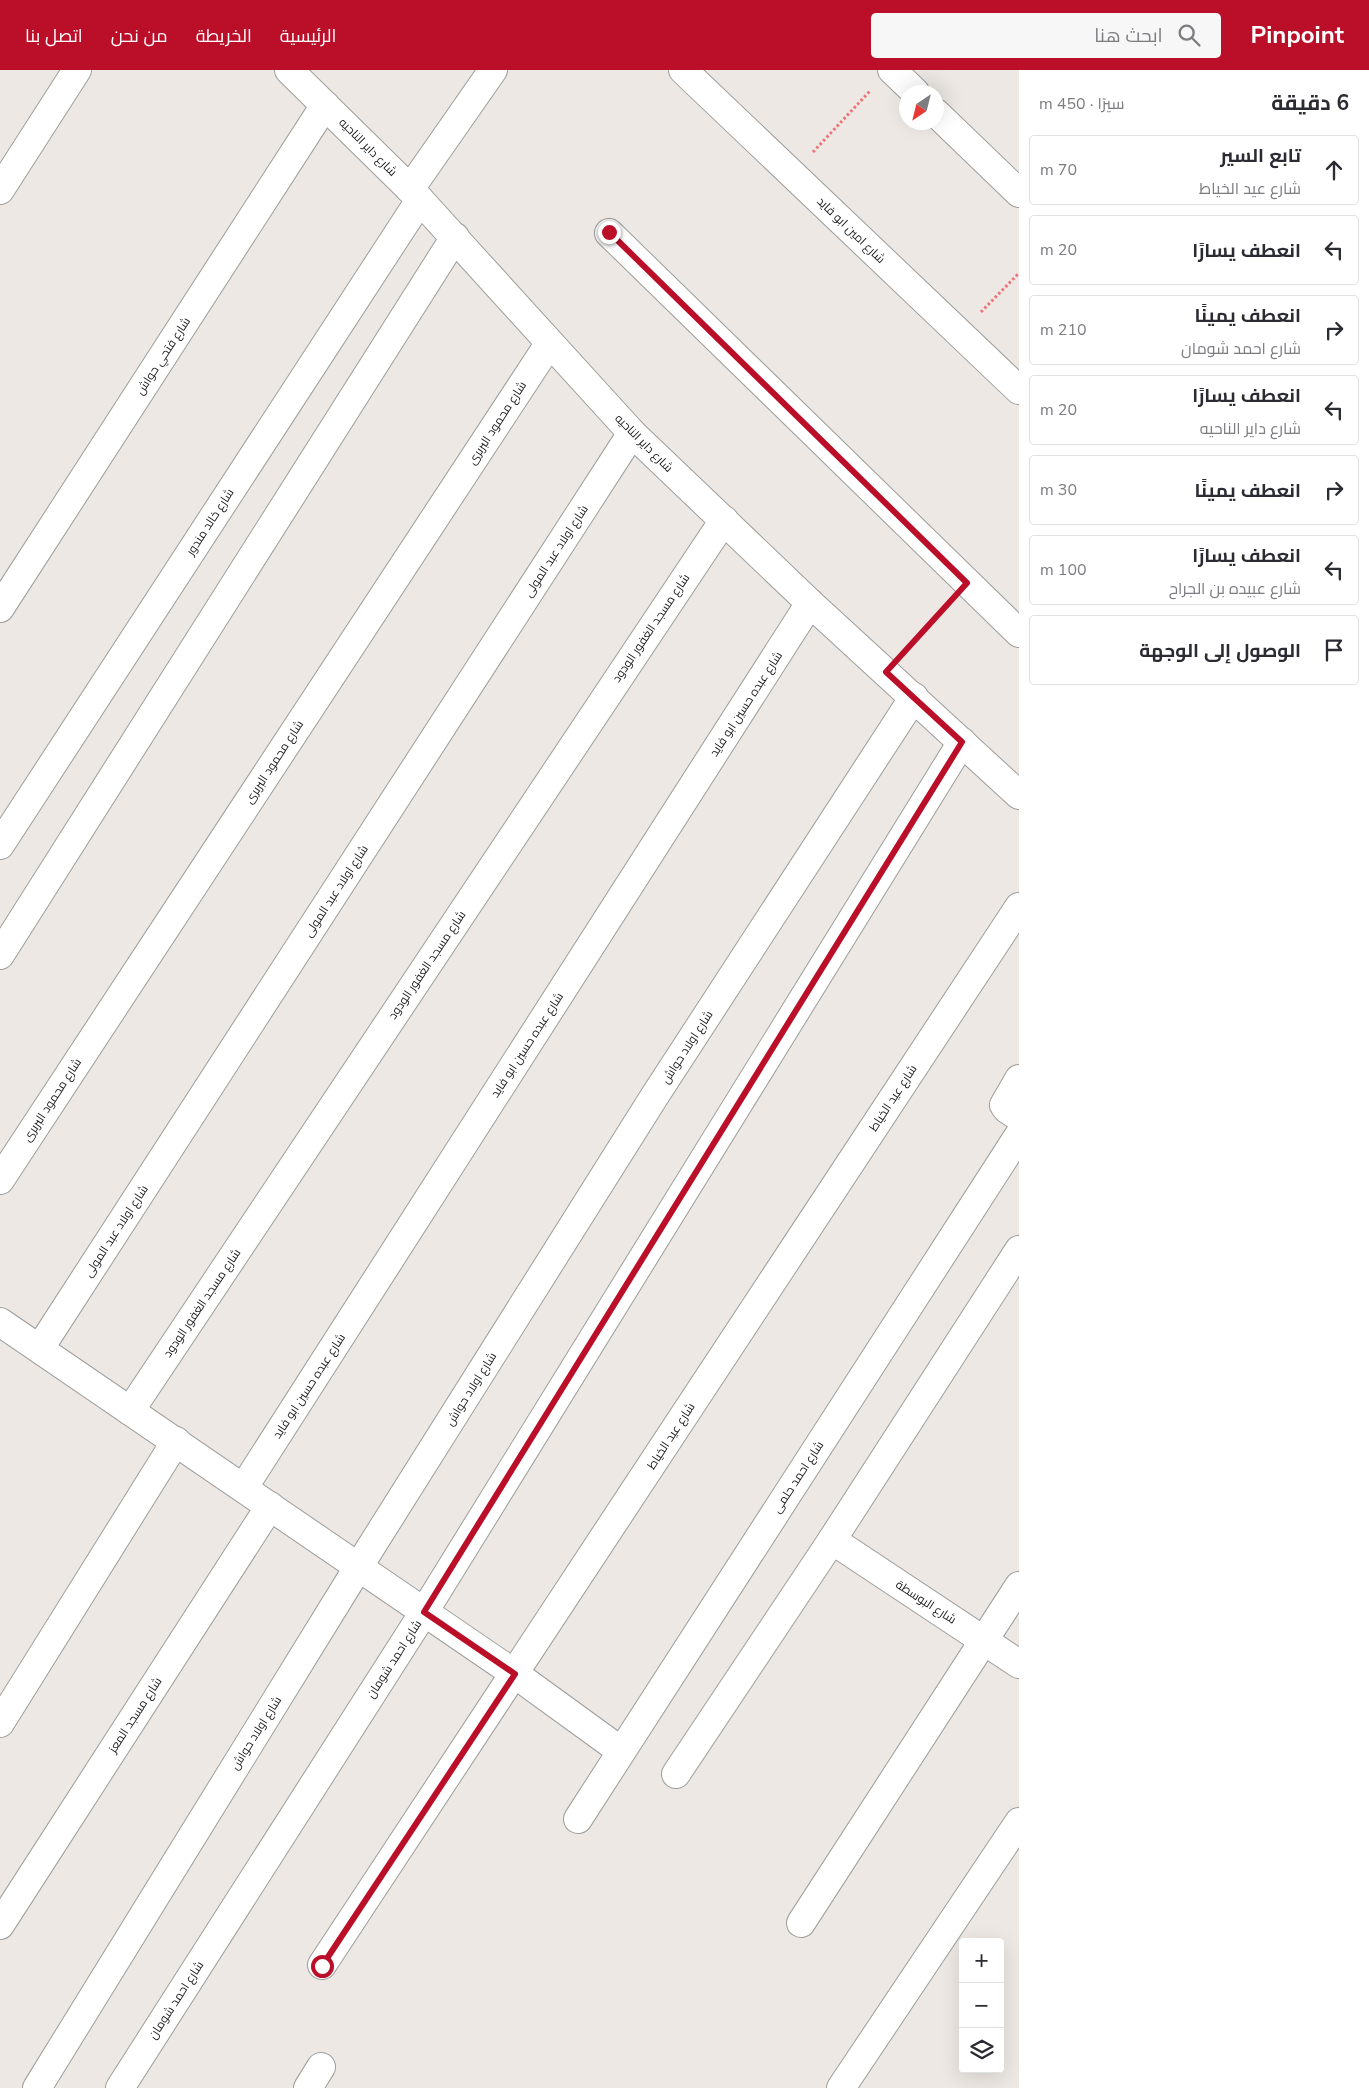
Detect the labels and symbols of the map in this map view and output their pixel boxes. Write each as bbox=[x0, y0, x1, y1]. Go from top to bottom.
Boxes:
north arrow bbox=[899, 85, 944, 130]
street label: شارع داير الناحيه bbox=[335, 114, 401, 180]
street label: شارع امين ابو فايد bbox=[813, 193, 889, 267]
route end bbox=[598, 221, 621, 244]
street label: شارع فتحي حواش bbox=[132, 314, 196, 399]
street label: شارع محمود البربرى bbox=[464, 378, 530, 468]
street label: شارع داير الناحيه bbox=[611, 410, 677, 476]
street label: شارع خالد مندور bbox=[182, 485, 238, 559]
street label: شارع اولاد عبد المولى bbox=[520, 502, 592, 600]
street label: شارع مسجد الغفور الودود bbox=[609, 571, 693, 685]
street label: شارع عبده حسين ابو فايد bbox=[706, 648, 786, 760]
street label: شارع محمود البربرى bbox=[241, 717, 307, 807]
street label: شارع اولاد عبد المولى bbox=[300, 842, 372, 940]
street label: شارع مسجد الغفور الودود bbox=[385, 908, 469, 1022]
street label: شارع عبده حسين ابو فايد bbox=[487, 989, 567, 1101]
street label: شارع اولاد حواش bbox=[657, 1007, 717, 1087]
street label: شارع محمود البربرى bbox=[19, 1055, 85, 1145]
street label: شارع عيد الخياط bbox=[865, 1062, 921, 1134]
street label: شارع اولاد عبد المولى bbox=[80, 1182, 152, 1280]
street label: شارع مسجد الغفور الودود bbox=[160, 1246, 244, 1360]
street label: شارع عبده حسين ابو فايد bbox=[269, 1330, 349, 1442]
street label: شارع اولاد حواش bbox=[442, 1349, 500, 1429]
street label: شارع عيد الخياط bbox=[643, 1400, 699, 1472]
street label: شارع احمد حلمى bbox=[769, 1438, 827, 1516]
street label: شارع البوسطة bbox=[893, 1576, 959, 1628]
street label: شارع احمد شومان bbox=[363, 1617, 425, 1701]
street label: شارع مسجد المعز bbox=[104, 1674, 165, 1757]
street label: شارع اولاد حواش bbox=[227, 1693, 285, 1773]
route start bbox=[311, 1955, 334, 1978]
street label: شارع احمد شومان bbox=[145, 1958, 207, 2042]

